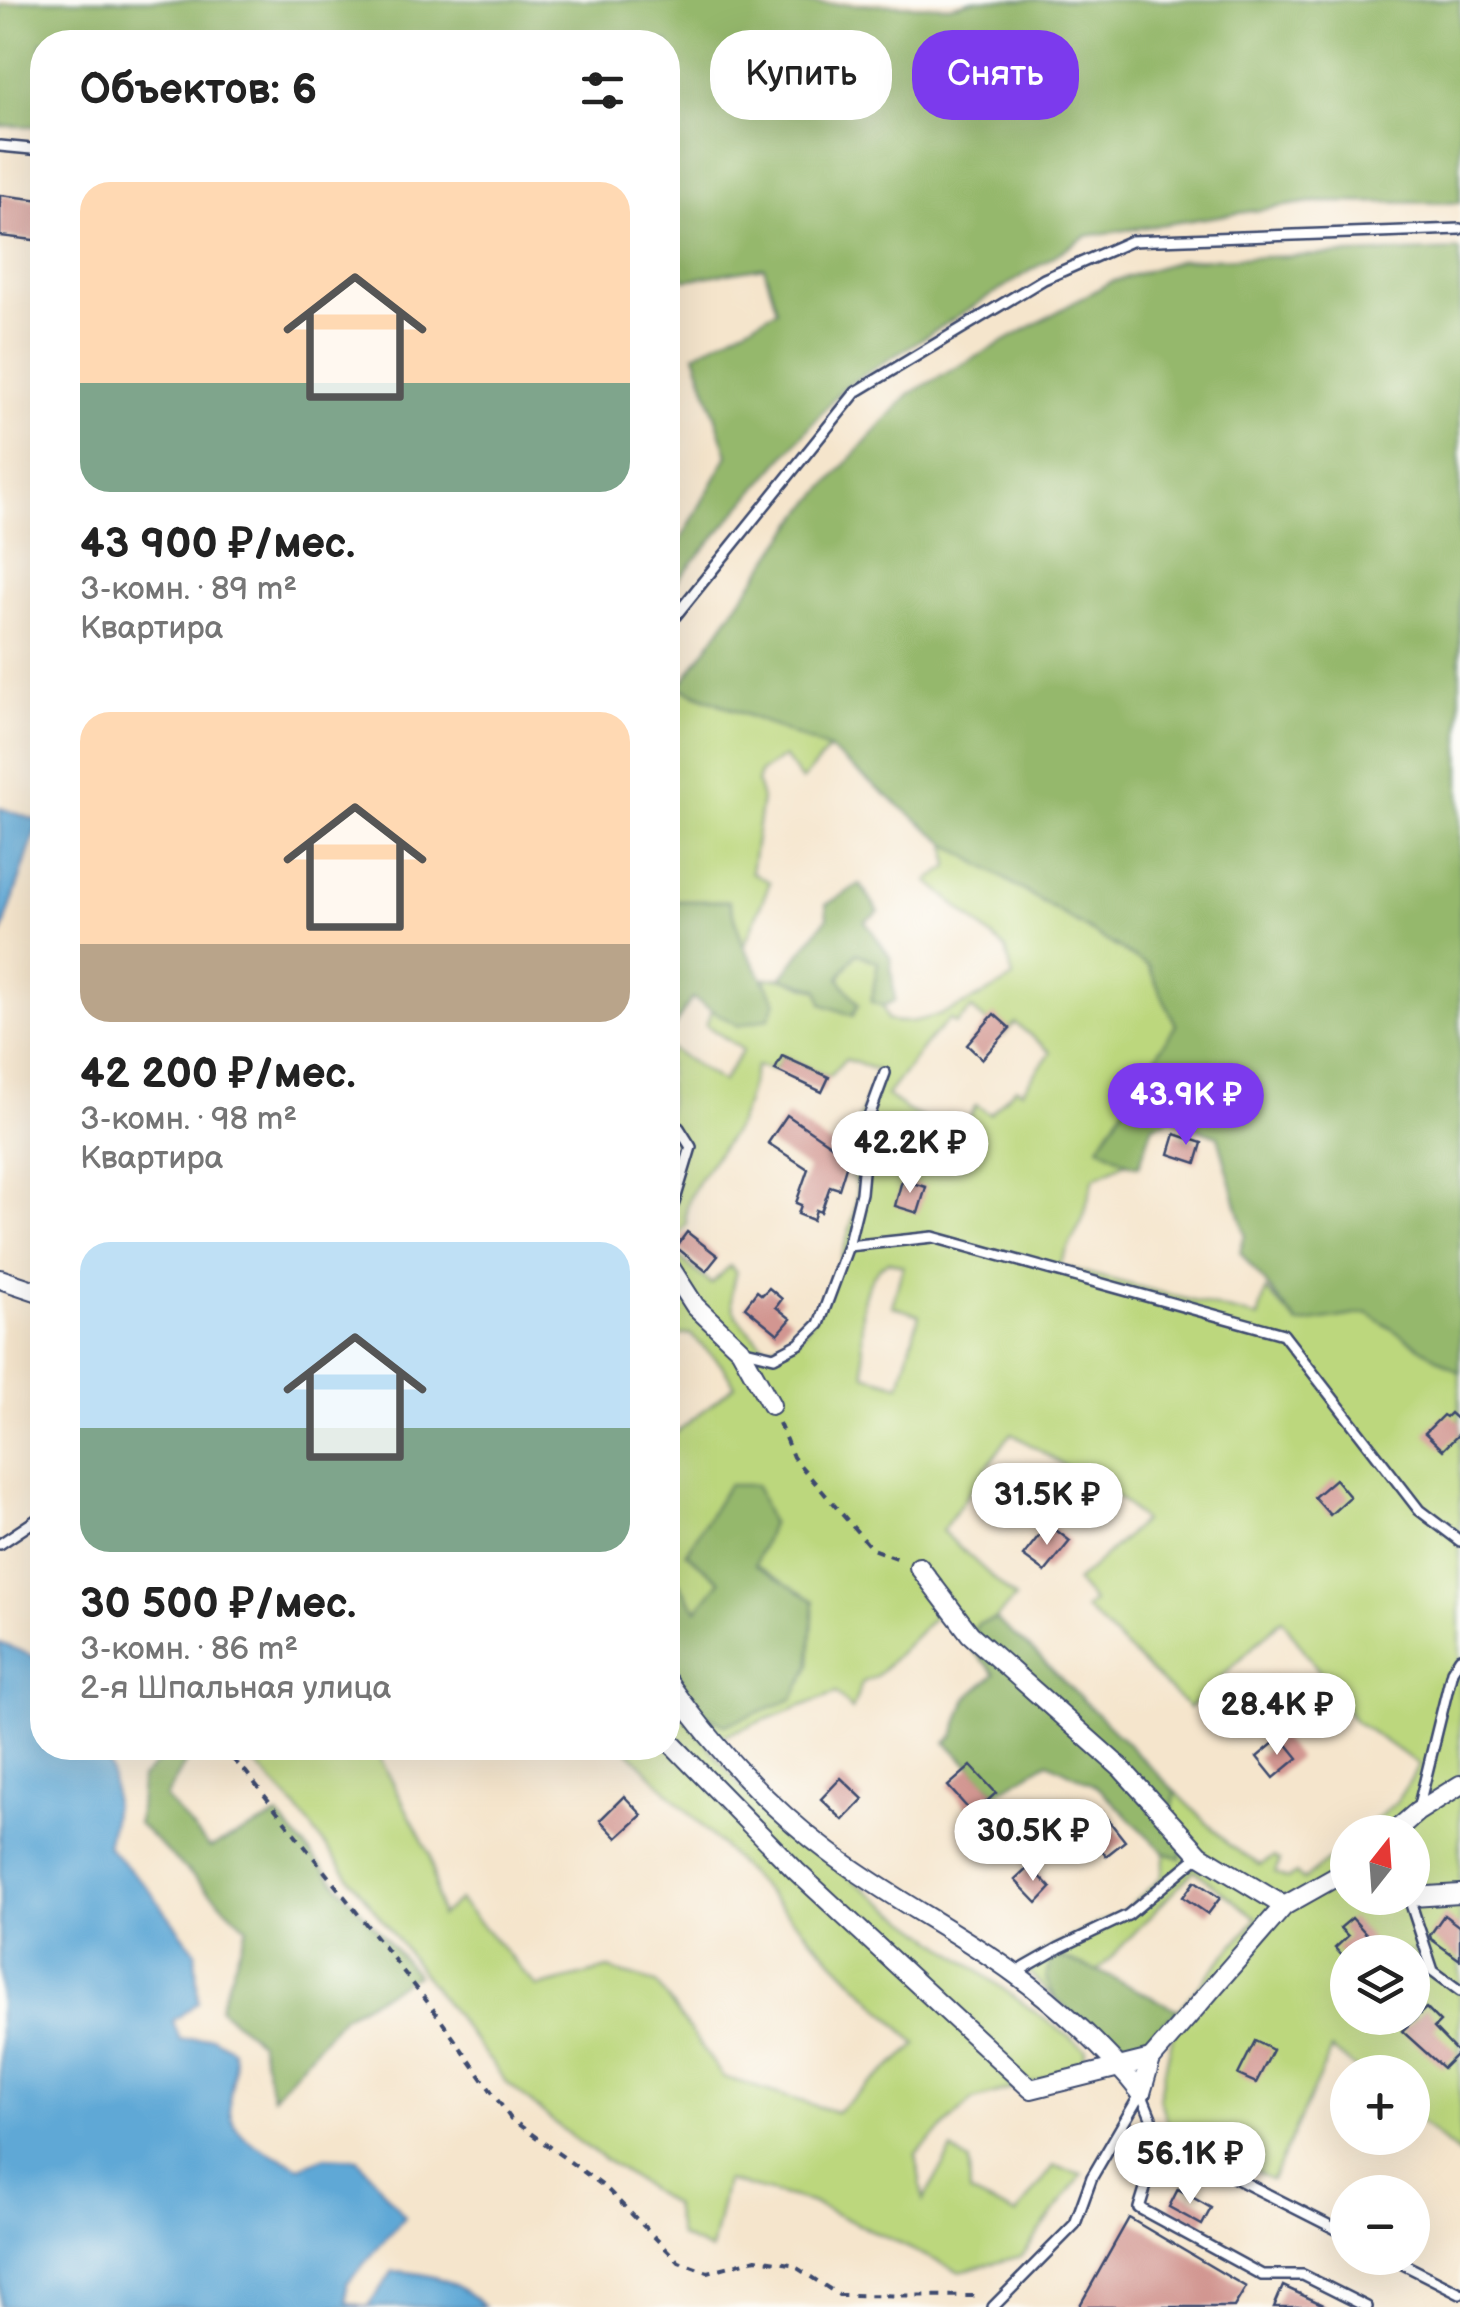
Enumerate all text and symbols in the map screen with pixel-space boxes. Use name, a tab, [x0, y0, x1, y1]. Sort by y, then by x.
chip: Купить	[710, 30, 892, 120]
chip: Снять	[912, 30, 1079, 120]
icon: filters	[575, 63, 630, 118]
text: Объектов: 6	[80, 65, 317, 116]
icon: home	[265, 247, 445, 427]
text: 43 900 ₽/мес.	[80, 519, 355, 570]
text: 3-комн. · 89 m²	[80, 570, 297, 609]
text: Квартира	[80, 609, 223, 648]
icon: home	[265, 777, 445, 957]
text: 42 200 ₽/мес.	[80, 1049, 356, 1100]
pin: 43.9K ₽	[1094, 1063, 1278, 1148]
text: 43.9K ₽	[1130, 1076, 1242, 1115]
text: 3-комн. · 98 m²	[80, 1100, 297, 1139]
pin: 42.2K ₽	[818, 1111, 1002, 1196]
text: 42.2K ₽	[853, 1124, 967, 1163]
text: Квартира	[80, 1139, 223, 1178]
icon: home	[265, 1307, 445, 1487]
pin: 31.5K ₽	[955, 1463, 1139, 1548]
text: 31.5K ₽	[994, 1476, 1100, 1515]
text: 30 500 ₽/мес.	[80, 1579, 356, 1630]
text: 3-комн. · 86 m²	[80, 1630, 298, 1669]
text: 2-я Шпальная улица	[80, 1669, 391, 1708]
pin: 28.4K ₽	[1185, 1673, 1369, 1758]
text: 28.4K ₽	[1220, 1686, 1334, 1725]
pin: 30.5K ₽	[941, 1799, 1125, 1884]
text: 30.5K ₽	[976, 1812, 1090, 1851]
north arrow	[1330, 1815, 1430, 1915]
map controls	[1330, 1815, 1430, 2275]
button: layers	[1330, 1935, 1430, 2035]
button: +	[1330, 2055, 1430, 2155]
pin: 56.1K ₽	[1098, 2122, 1282, 2207]
text: 56.1K ₽	[1136, 2135, 1244, 2174]
button: −	[1330, 2175, 1430, 2275]

